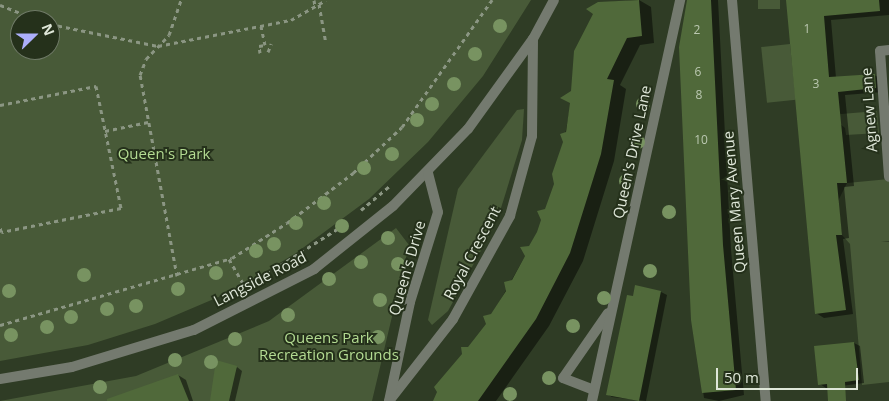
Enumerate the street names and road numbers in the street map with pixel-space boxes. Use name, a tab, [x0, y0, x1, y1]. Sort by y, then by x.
street label: Agnew Lane	[857, 67, 881, 153]
street label: Queen's Drive Lane	[609, 84, 655, 220]
street label: Queen Mary Avenue	[719, 130, 749, 274]
street label: Royal Crescent	[440, 203, 504, 303]
street label: Queen's Drive	[385, 218, 429, 318]
street label: Langside Road	[211, 248, 309, 310]

